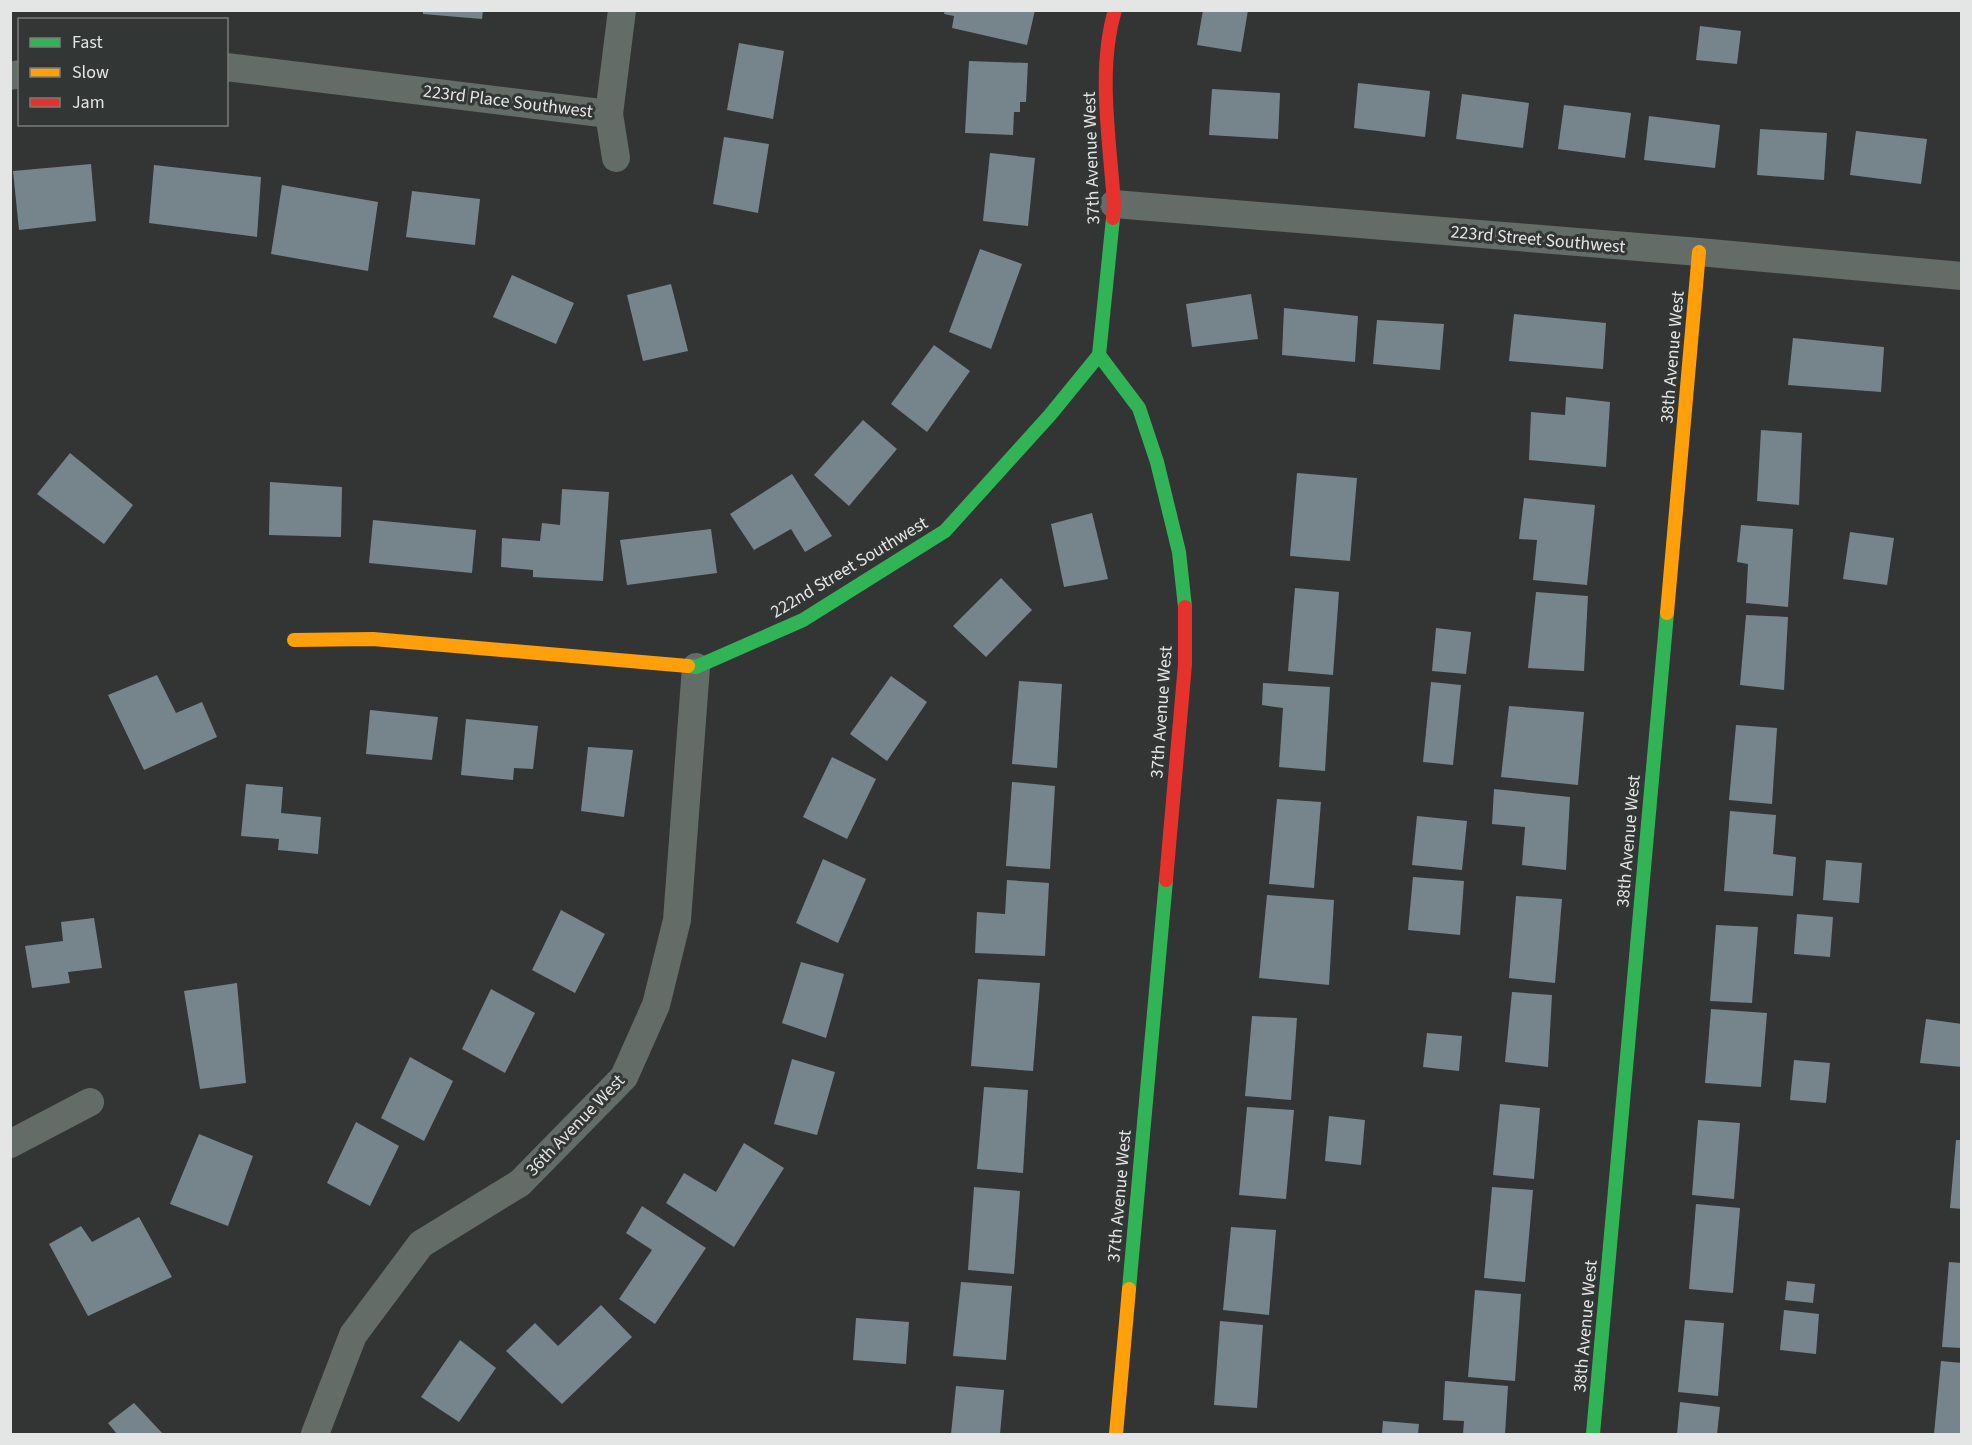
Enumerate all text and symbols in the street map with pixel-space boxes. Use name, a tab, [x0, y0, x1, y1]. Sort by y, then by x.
legend	[18, 18, 228, 126]
text: Fast	[72, 30, 103, 55]
text: Slow	[72, 60, 109, 85]
street label: 223rd Place Southwest	[422, 79, 594, 124]
text: Jam	[72, 90, 105, 115]
street label: 37th Avenue West	[1077, 91, 1106, 225]
street label: 223rd Street Southwest	[1450, 219, 1626, 260]
street label: 38th Avenue West	[1654, 290, 1691, 424]
street label: 222nd Street Southwest	[766, 511, 932, 624]
street label: 37th Avenue West	[1144, 645, 1179, 779]
street label: 38th Avenue West	[1610, 774, 1647, 908]
street label: 36th Avenue West	[520, 1069, 630, 1182]
street label: 37th Avenue West	[1101, 1129, 1138, 1263]
street label: 38th Avenue West	[1567, 1259, 1604, 1393]

